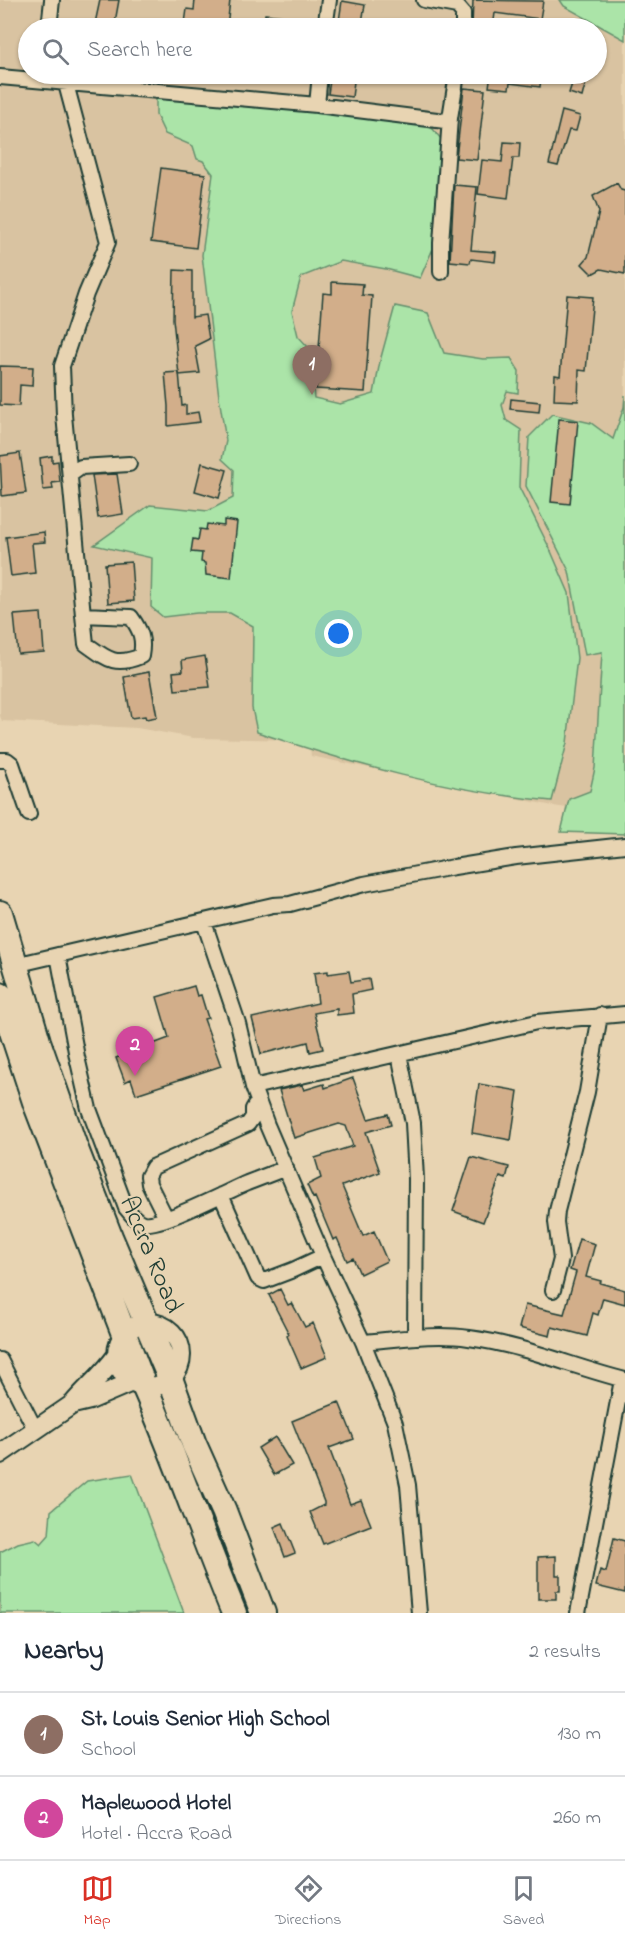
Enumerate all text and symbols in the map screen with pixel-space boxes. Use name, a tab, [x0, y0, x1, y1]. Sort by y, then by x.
search box	[18, 18, 607, 84]
icon: search	[39, 35, 72, 68]
text: Search here	[87, 35, 192, 67]
pin: 1	[292, 346, 332, 395]
your location	[324, 619, 353, 648]
pin: 2	[116, 1026, 154, 1076]
street label: Accra Road	[108, 1190, 192, 1320]
text: Nearby	[24, 1633, 103, 1671]
text: 2 results	[529, 1638, 601, 1667]
text: St. Louis Senior High School	[81, 1704, 330, 1736]
text: 1	[40, 1720, 47, 1749]
text: 130 m	[557, 1720, 601, 1749]
text: School	[81, 1736, 136, 1765]
text: Maplewood Hotel	[81, 1788, 231, 1820]
text: 2	[39, 1804, 48, 1833]
text: 260 m	[553, 1804, 601, 1833]
text: Hotel · Accra Road	[81, 1820, 232, 1849]
tab: Map	[81, 1872, 114, 1932]
tab: Directions	[275, 1872, 341, 1932]
tab: Saved	[503, 1872, 544, 1932]

